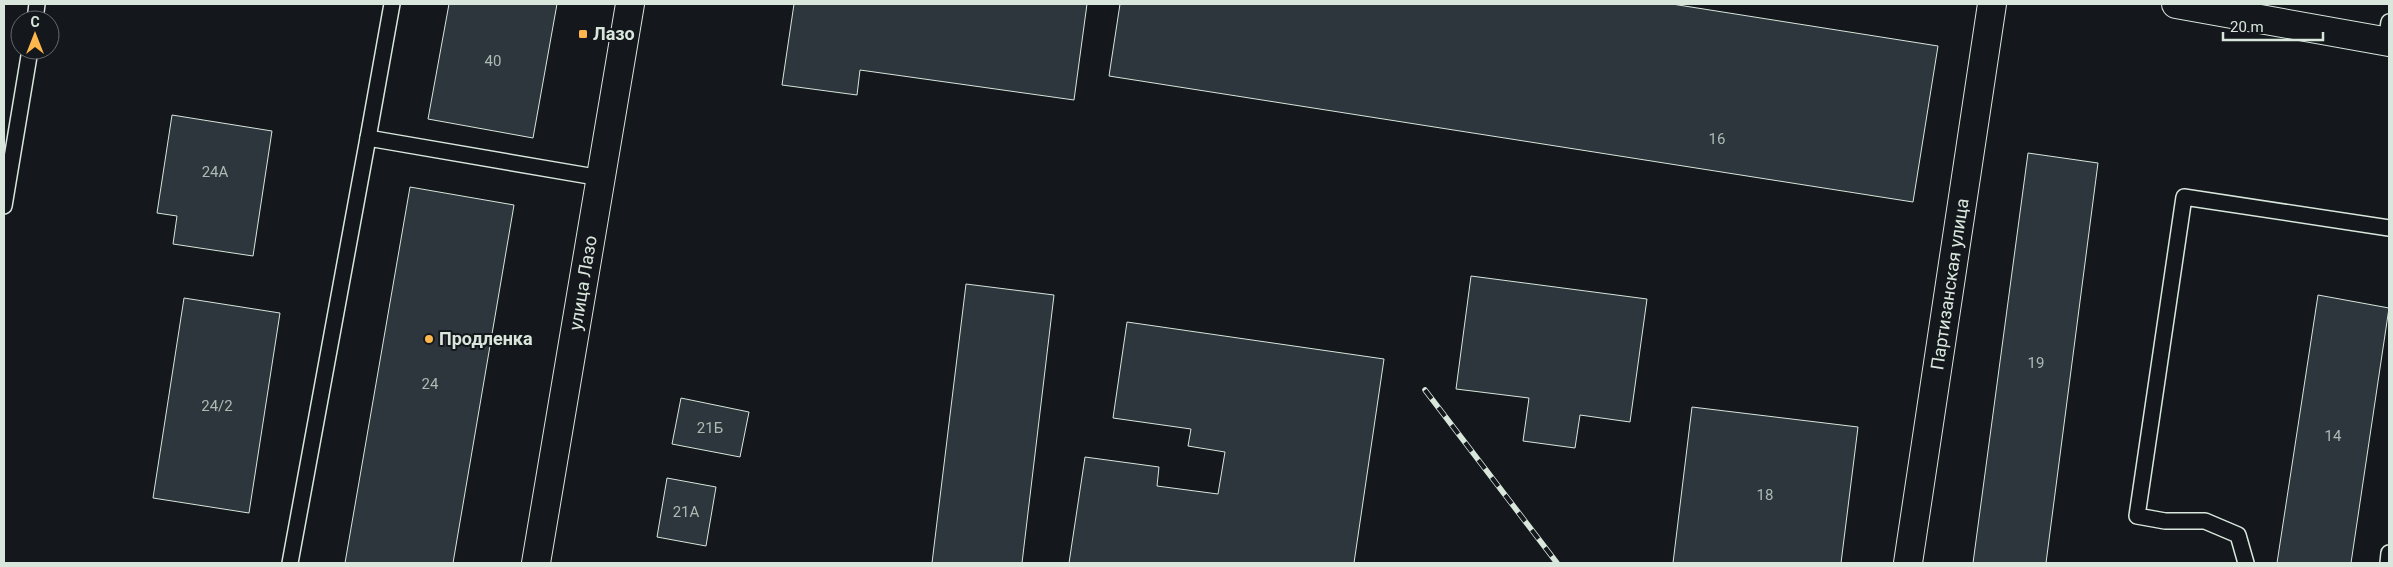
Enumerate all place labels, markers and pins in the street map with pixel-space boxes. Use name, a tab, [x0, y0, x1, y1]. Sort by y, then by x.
place label: Лазо	[593, 23, 635, 44]
marker: Лазо	[577, 28, 589, 40]
place label: Продленка	[439, 328, 533, 349]
marker: Продленка	[423, 333, 435, 345]

